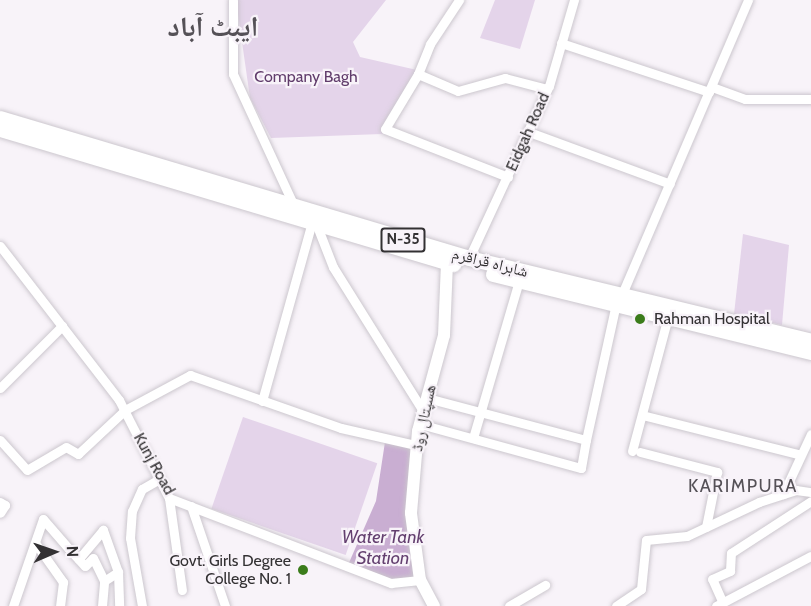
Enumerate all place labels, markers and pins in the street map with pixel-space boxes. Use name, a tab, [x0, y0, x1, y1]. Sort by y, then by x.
place label: Rahman Hospital	[654, 309, 770, 329]
marker: Rahman Hospital	[631, 310, 649, 328]
place label: Govt. Girls Degree College No. 1	[169, 551, 291, 589]
marker: Govt. Girls Degree College No. 1	[296, 563, 310, 577]

